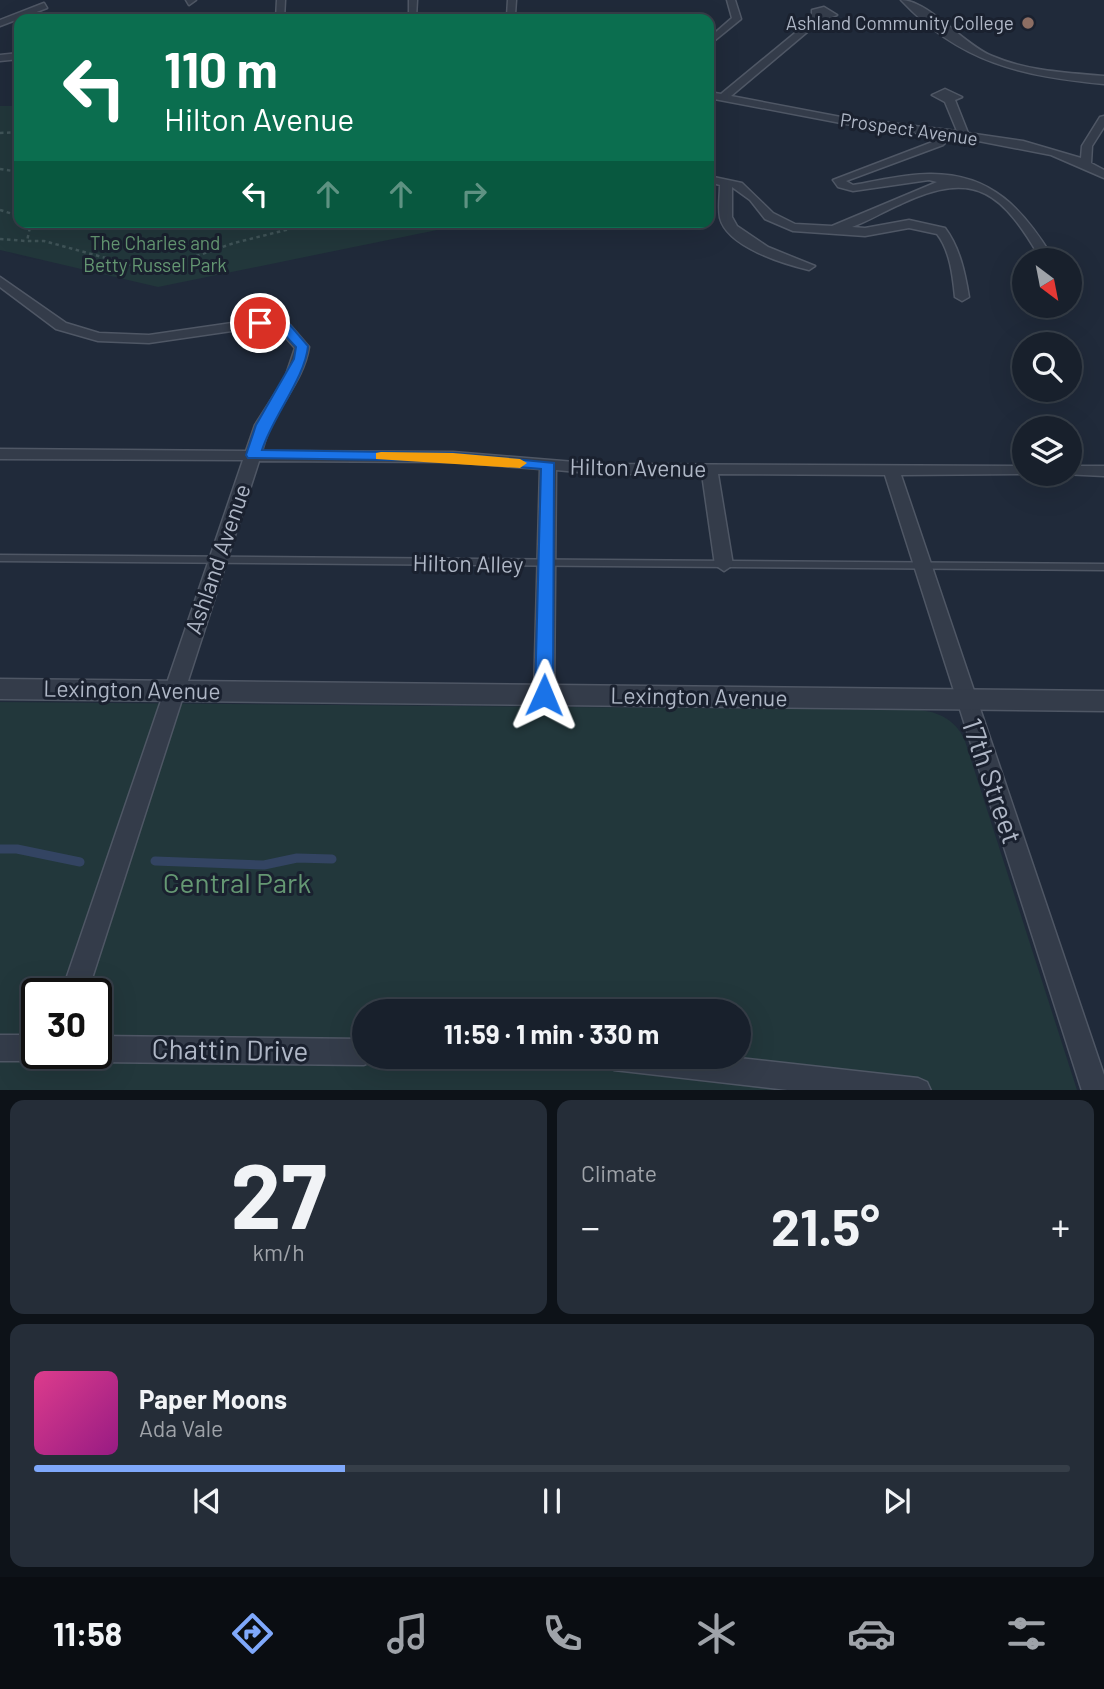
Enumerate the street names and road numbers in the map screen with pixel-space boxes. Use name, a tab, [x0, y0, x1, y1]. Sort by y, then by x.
street label: Prospect Avenue	[839, 107, 980, 150]
street label: Hilton Avenue	[569, 452, 707, 482]
street label: Ashland Avenue	[178, 480, 256, 637]
street label: Hilton Alley	[412, 548, 524, 578]
street label: Lexington Avenue	[43, 673, 221, 705]
street label: Lexington Avenue	[610, 680, 788, 712]
street label: 17th Street	[956, 714, 1030, 848]
street label: Chattin Drive	[151, 1031, 309, 1067]

